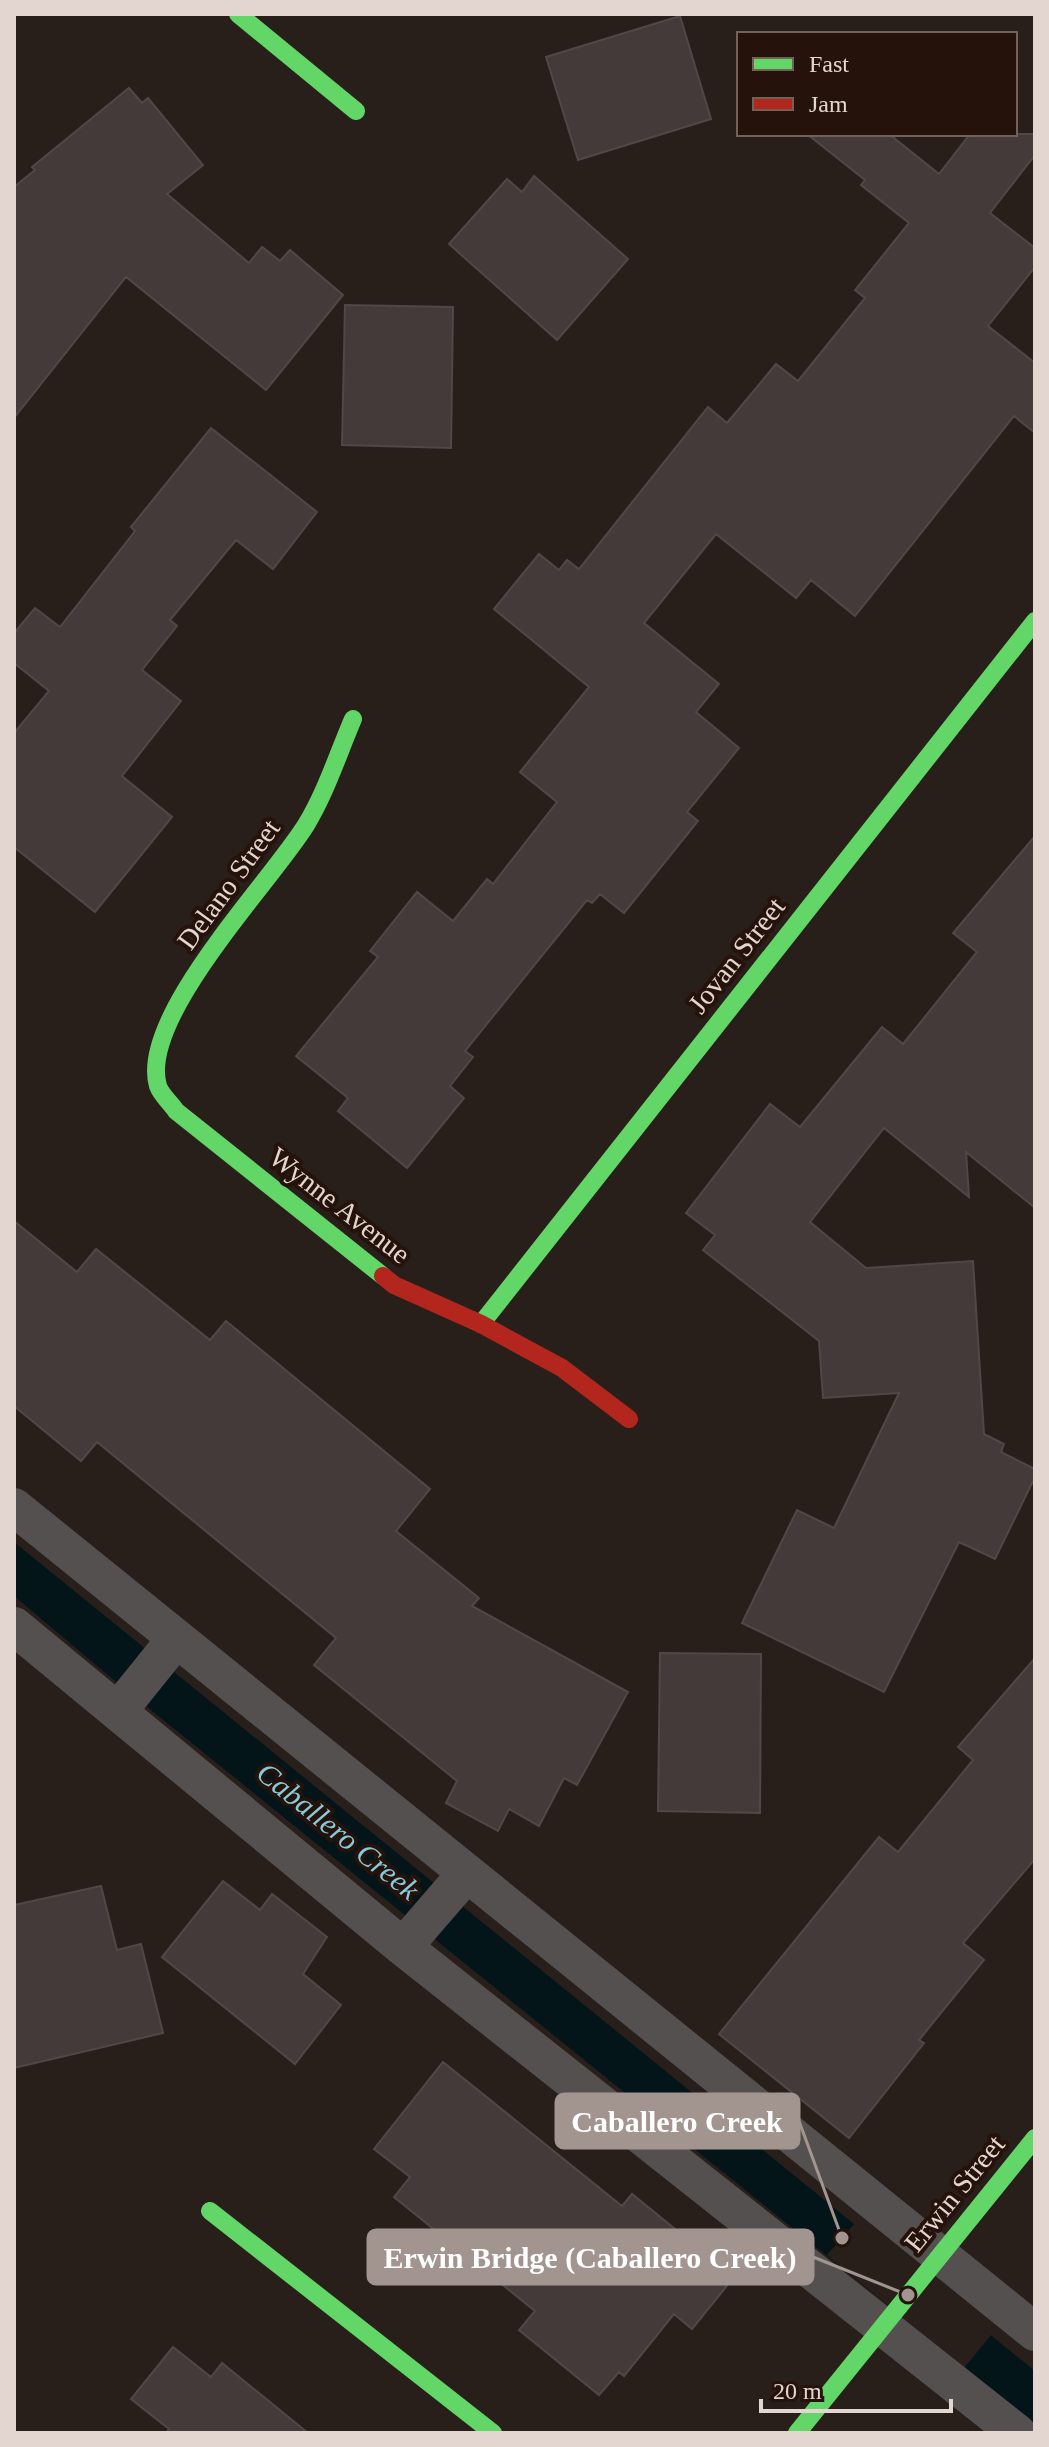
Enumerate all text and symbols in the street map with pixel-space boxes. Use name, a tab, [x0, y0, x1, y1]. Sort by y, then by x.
legend	[737, 32, 1017, 136]
text: Fast	[809, 51, 849, 77]
text: Jam	[809, 91, 848, 117]
street label: Delano Street	[171, 813, 286, 955]
street label: Jovan Street	[682, 891, 791, 1019]
street label: Wynne Avenue	[263, 1141, 416, 1270]
water label: Caballero Creek	[251, 1755, 426, 1906]
callout: Caballero Creek	[556, 2094, 799, 2148]
text: Caballero Creek	[571, 2105, 783, 2138]
street label: Erwin Street	[898, 2129, 1011, 2258]
callout: Erwin Bridge (Caballero Creek)	[368, 2230, 813, 2284]
text: Erwin Bridge (Caballero Creek)	[383, 2241, 797, 2275]
scale bar	[761, 2363, 951, 2413]
text: 20 m	[773, 2378, 822, 2404]

